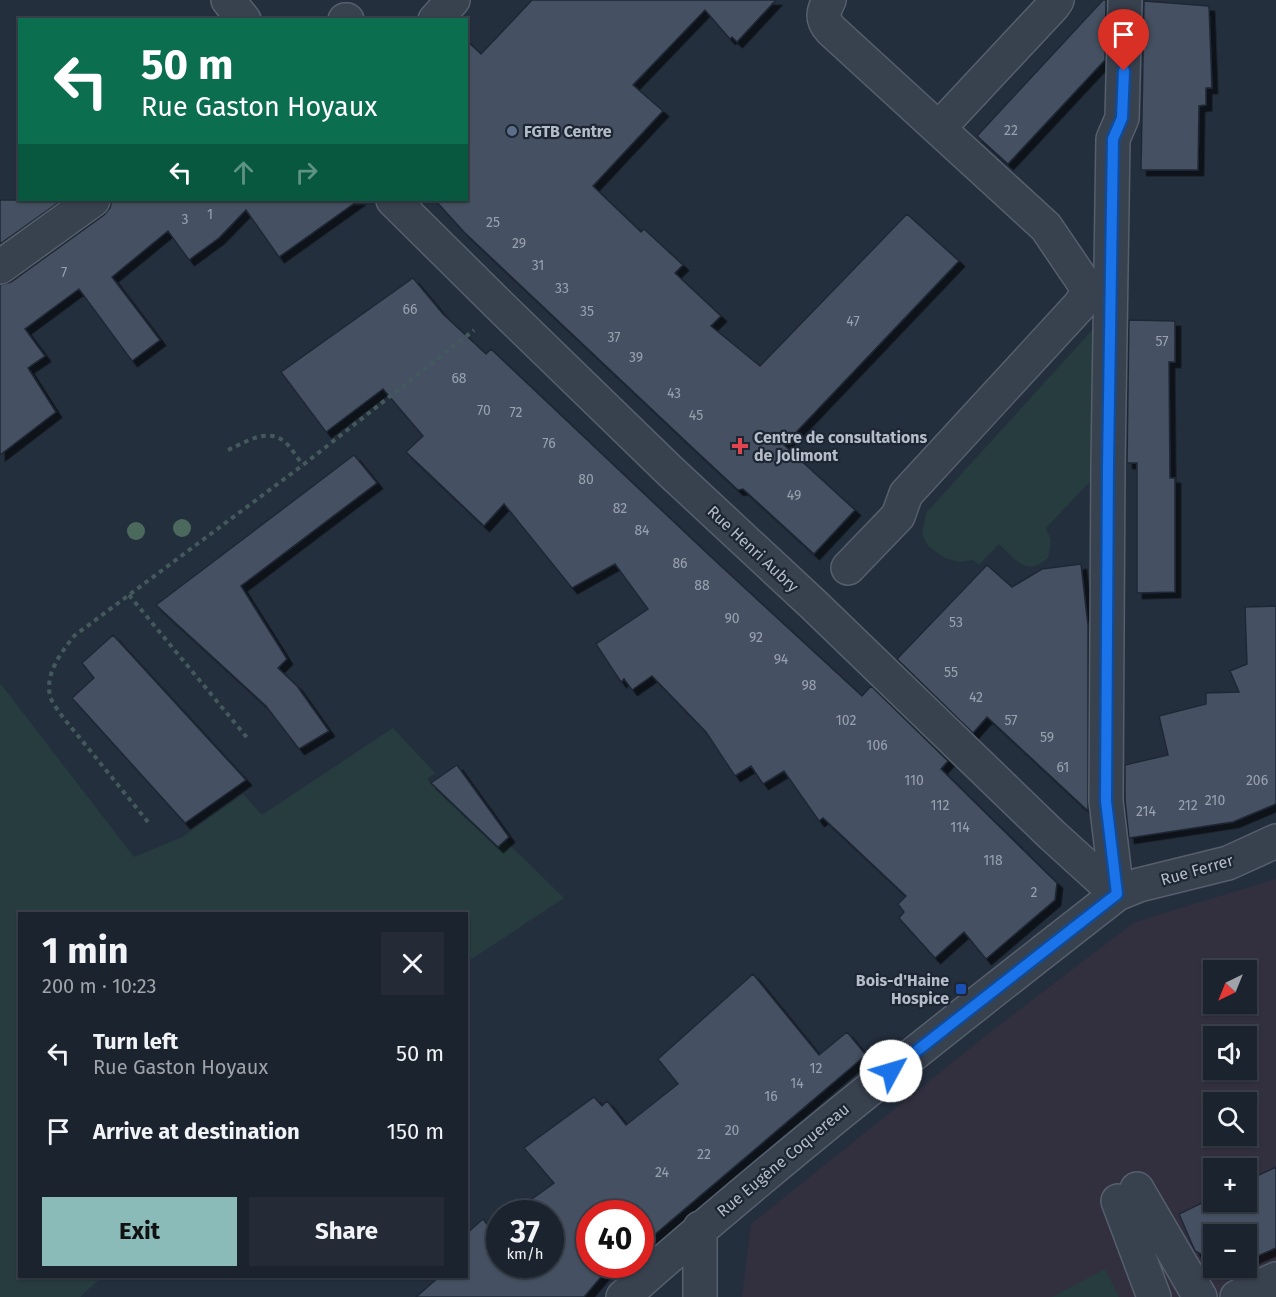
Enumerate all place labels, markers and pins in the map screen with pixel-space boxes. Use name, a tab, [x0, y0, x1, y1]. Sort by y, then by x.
pin	[1098, 9, 1149, 71]
place label: FGTB Centre	[524, 122, 612, 141]
marker: FGTB Centre	[505, 124, 519, 138]
place label: Centre de consultations de Jolimont	[754, 428, 927, 465]
marker: Centre de consultations de Jolimont	[731, 437, 749, 455]
place label: Bois-d'Haine Hospice	[856, 971, 949, 1008]
marker: Bois-d'Haine Hospice	[954, 982, 968, 996]

